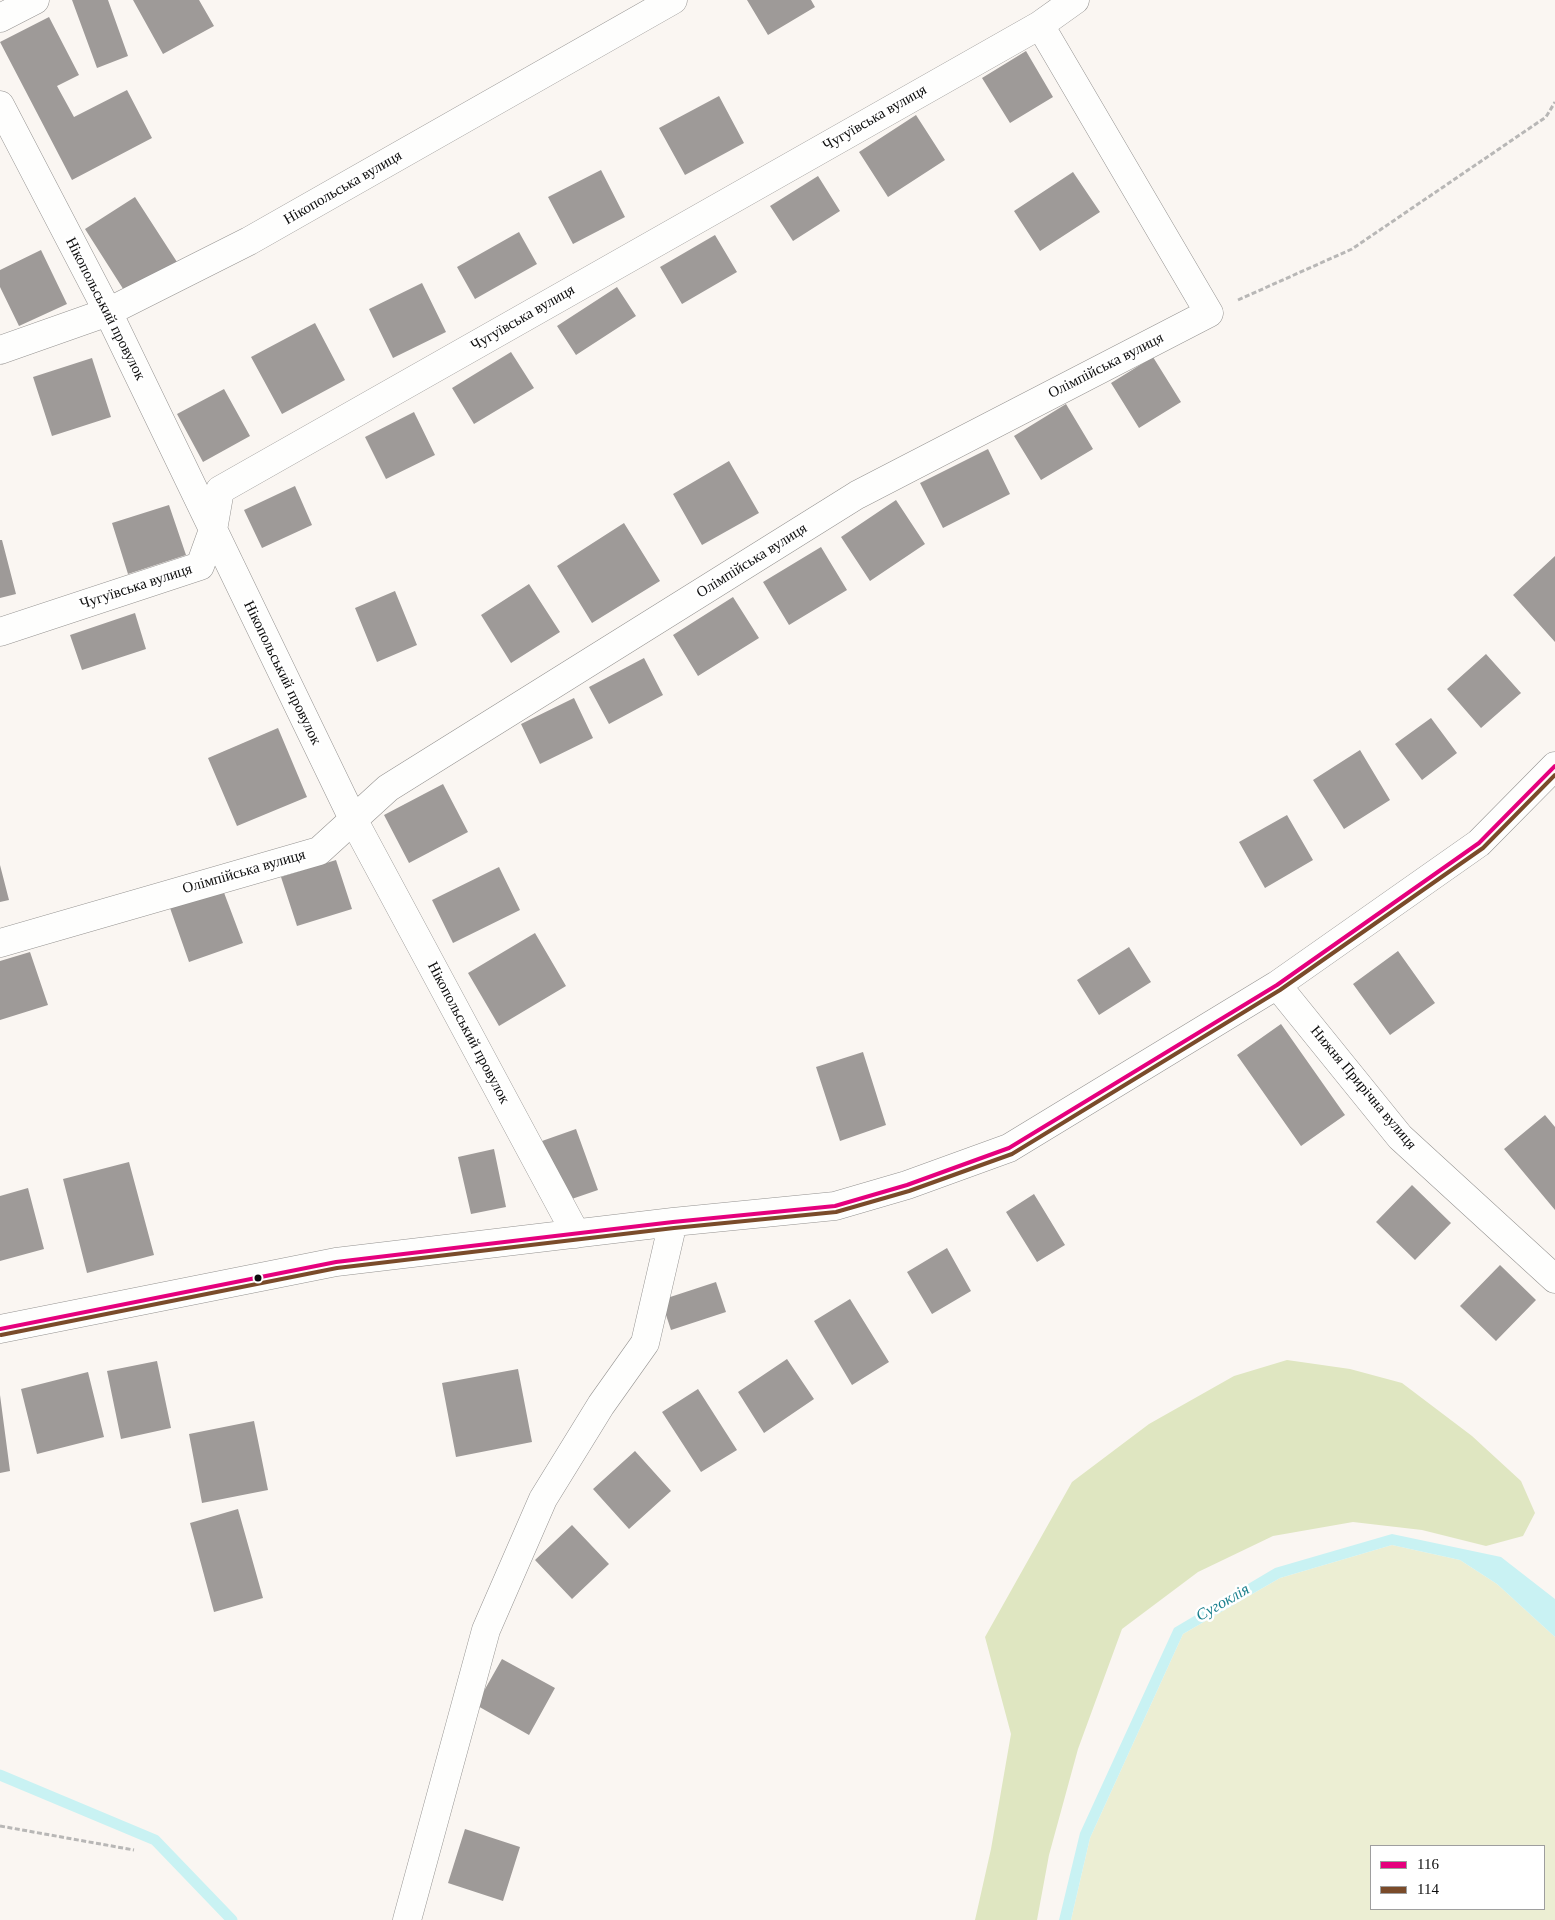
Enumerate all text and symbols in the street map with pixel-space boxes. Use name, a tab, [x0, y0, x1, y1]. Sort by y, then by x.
street label: Чугуївська вулиця	[820, 81, 930, 155]
street label: Нікопольська вулиця	[281, 147, 405, 229]
street label: Нікопольський провулок	[61, 235, 149, 383]
street label: Чугуївська вулиця	[468, 281, 578, 355]
street label: Олімпійська вулиця	[1045, 329, 1167, 403]
street label: Олімпійська вулиця	[693, 520, 811, 602]
street label: Чугуївська вулиця	[78, 560, 194, 614]
street label: Нікопольський провулок	[239, 598, 325, 748]
street label: Олімпійська вулиця	[180, 846, 308, 898]
street label: Нікопольський провулок	[423, 959, 513, 1107]
street label: Нижня Прирічна вулиця	[1306, 1023, 1420, 1153]
unlabelled marker	[253, 1273, 263, 1283]
water label: Сугоклія	[1193, 1580, 1253, 1626]
legend	[1370, 1845, 1545, 1910]
text: 116	[1417, 1856, 1439, 1872]
text: 114	[1417, 1881, 1439, 1897]

